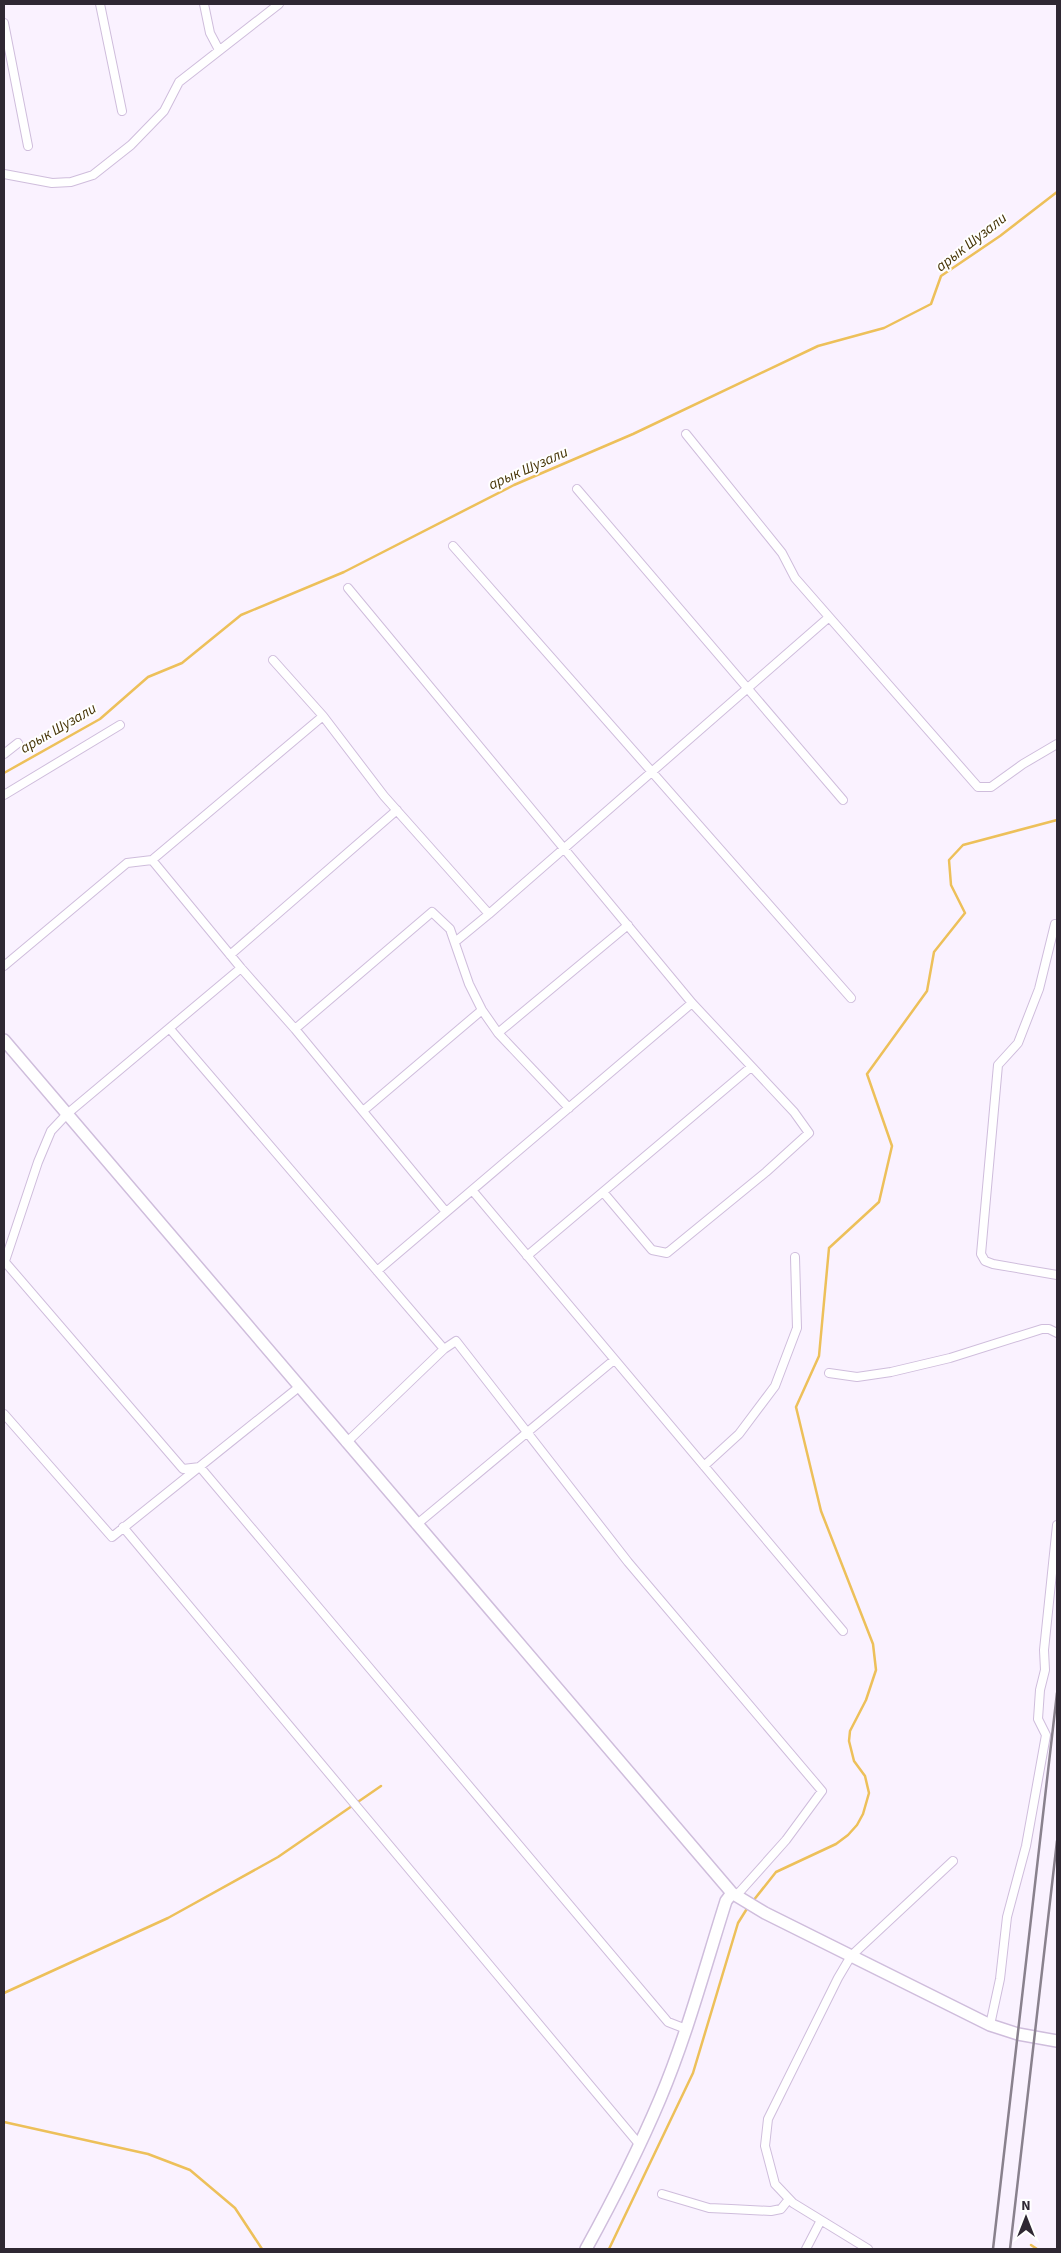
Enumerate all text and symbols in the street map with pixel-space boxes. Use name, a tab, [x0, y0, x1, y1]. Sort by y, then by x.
water label: арык Шузали	[931, 208, 1011, 277]
water label: арык Шузали	[485, 442, 571, 495]
water label: арык Шузали	[16, 698, 100, 759]
north arrow	[1001, 2193, 1051, 2243]
text: N	[1021, 2196, 1031, 2216]

